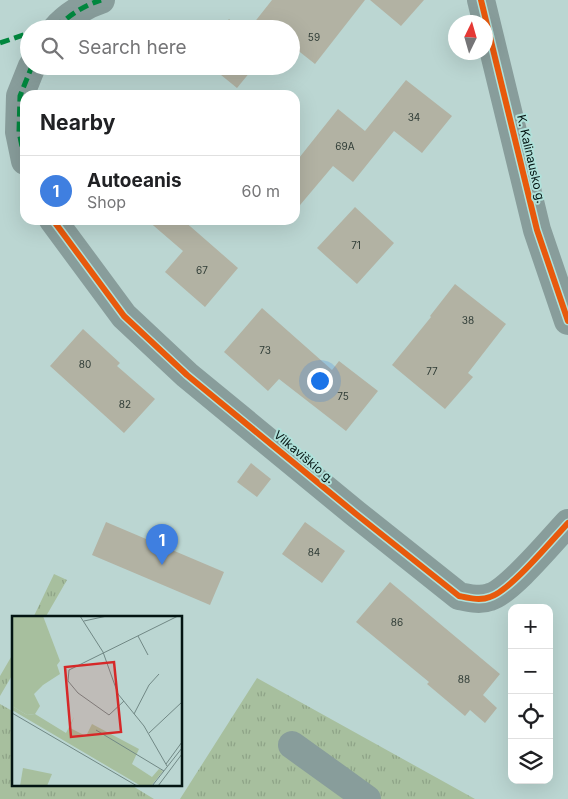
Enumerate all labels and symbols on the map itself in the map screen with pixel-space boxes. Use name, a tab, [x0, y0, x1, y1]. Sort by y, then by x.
north arrow	[448, 15, 493, 60]
house number: 59	[308, 31, 320, 43]
house number: 34	[408, 111, 420, 123]
street label: K. Kalinausko g.	[514, 113, 549, 205]
house number: 69A	[335, 140, 355, 152]
house number: 71	[351, 239, 361, 251]
house number: 67	[196, 264, 208, 276]
house number: 38	[462, 314, 474, 326]
house number: 73	[259, 344, 271, 356]
house number: 80	[79, 358, 91, 370]
house number: 77	[426, 365, 438, 377]
your location	[307, 368, 333, 394]
house number: 75	[337, 390, 349, 402]
house number: 82	[119, 398, 131, 410]
street label: Vilkaviškio g.	[271, 427, 338, 486]
pin: 1	[146, 524, 178, 565]
house number: 84	[308, 546, 320, 558]
inset map	[12, 616, 182, 786]
house number: 86	[391, 616, 403, 628]
house number: 88	[458, 673, 470, 685]

